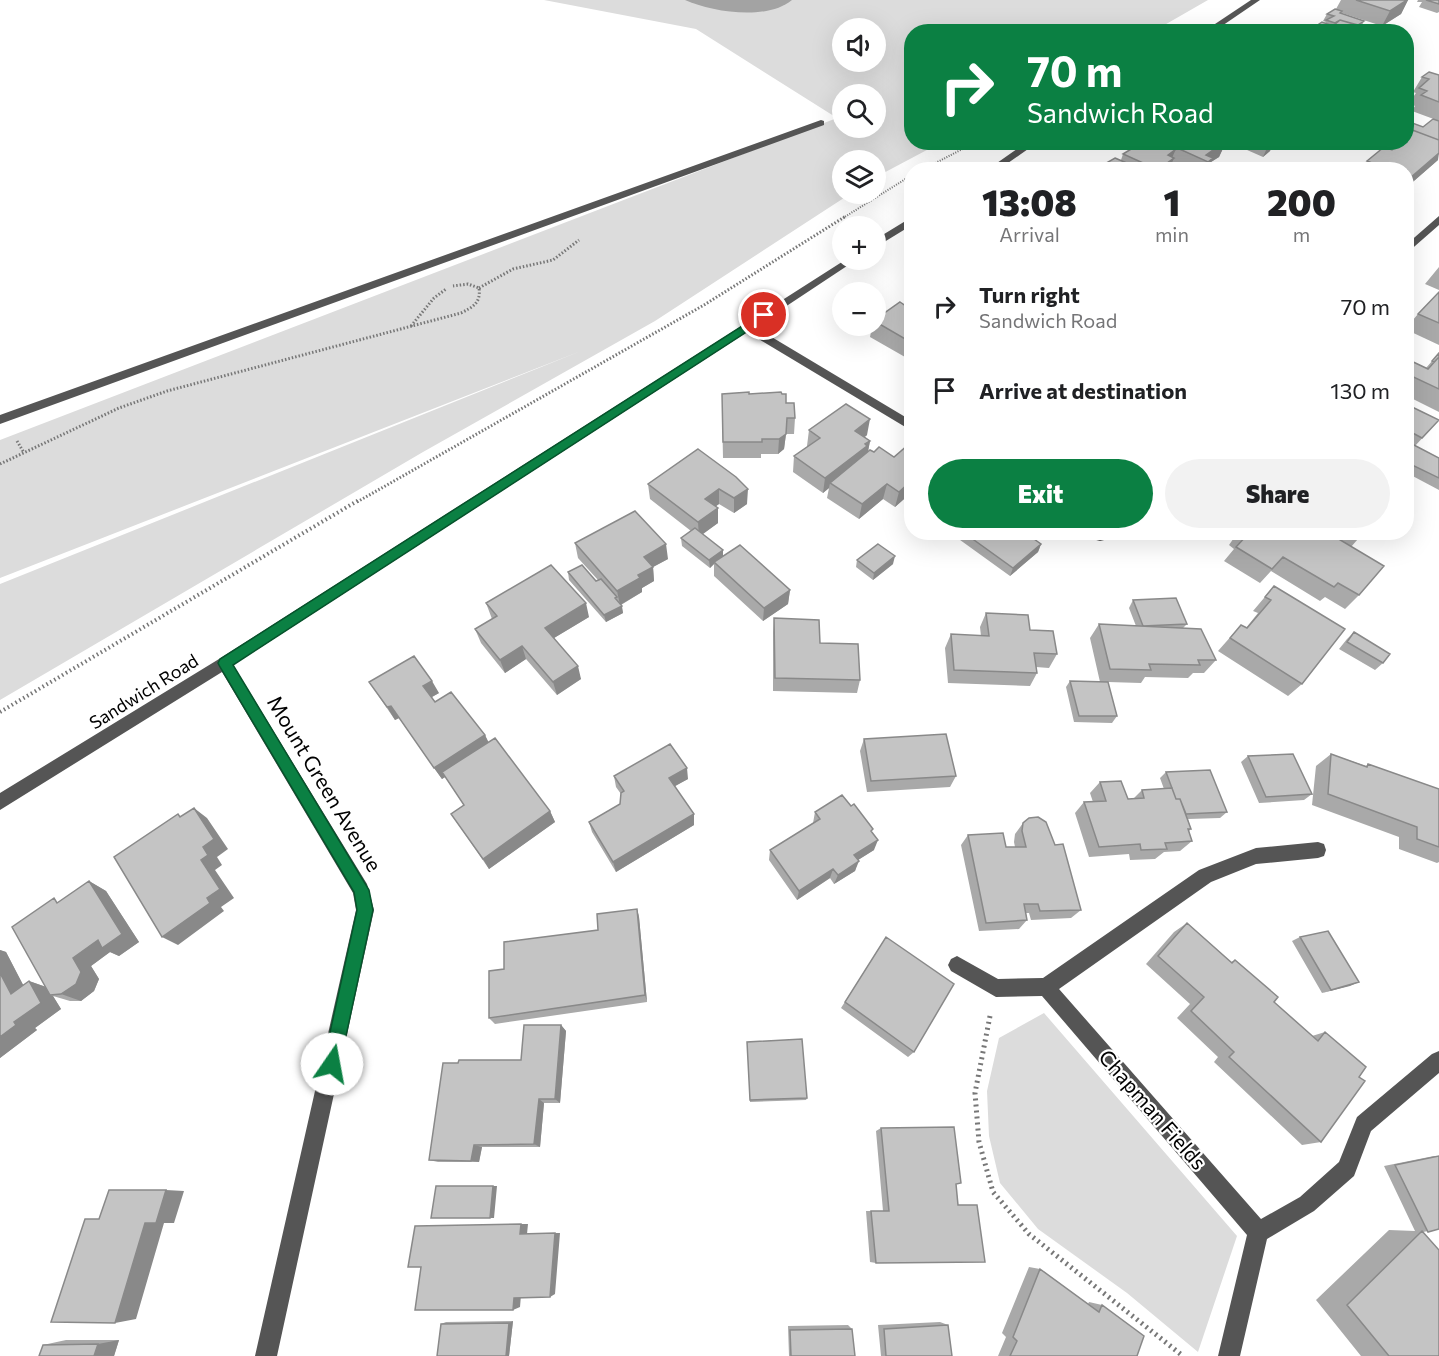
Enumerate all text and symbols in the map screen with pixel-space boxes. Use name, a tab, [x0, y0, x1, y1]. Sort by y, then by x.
map controls	[832, 18, 886, 336]
button: sound	[832, 18, 886, 72]
text: 70 m	[1027, 44, 1122, 96]
icon: right	[928, 48, 1006, 126]
button: search	[832, 84, 886, 138]
text: Sandwich Road	[1027, 96, 1214, 129]
button: layers	[832, 150, 886, 204]
text: 13:08	[982, 179, 1077, 223]
text: 1	[1164, 179, 1180, 223]
text: 200	[1267, 179, 1336, 223]
button: +	[832, 216, 886, 270]
text: Arrival	[999, 222, 1060, 246]
text: min	[1155, 222, 1189, 246]
text: m	[1293, 222, 1310, 246]
text: Turn right	[979, 281, 1080, 308]
button: −	[832, 282, 886, 336]
pin	[738, 289, 789, 340]
icon: right	[928, 290, 961, 323]
text: 70 m	[1341, 293, 1390, 320]
icon: arrive	[747, 298, 780, 331]
text: Sandwich Road	[979, 308, 1117, 332]
icon: arrive	[928, 374, 961, 407]
text: Arrive at destination	[979, 377, 1187, 404]
text: 130 m	[1330, 377, 1390, 404]
button: Exit	[928, 459, 1153, 528]
button: Share	[1165, 459, 1390, 528]
street label: Sandwich Road	[85, 649, 202, 733]
street label: Mount Green Avenue	[263, 691, 388, 876]
position arrow	[300, 1032, 364, 1096]
street label: Chapman Fields	[1094, 1044, 1212, 1174]

